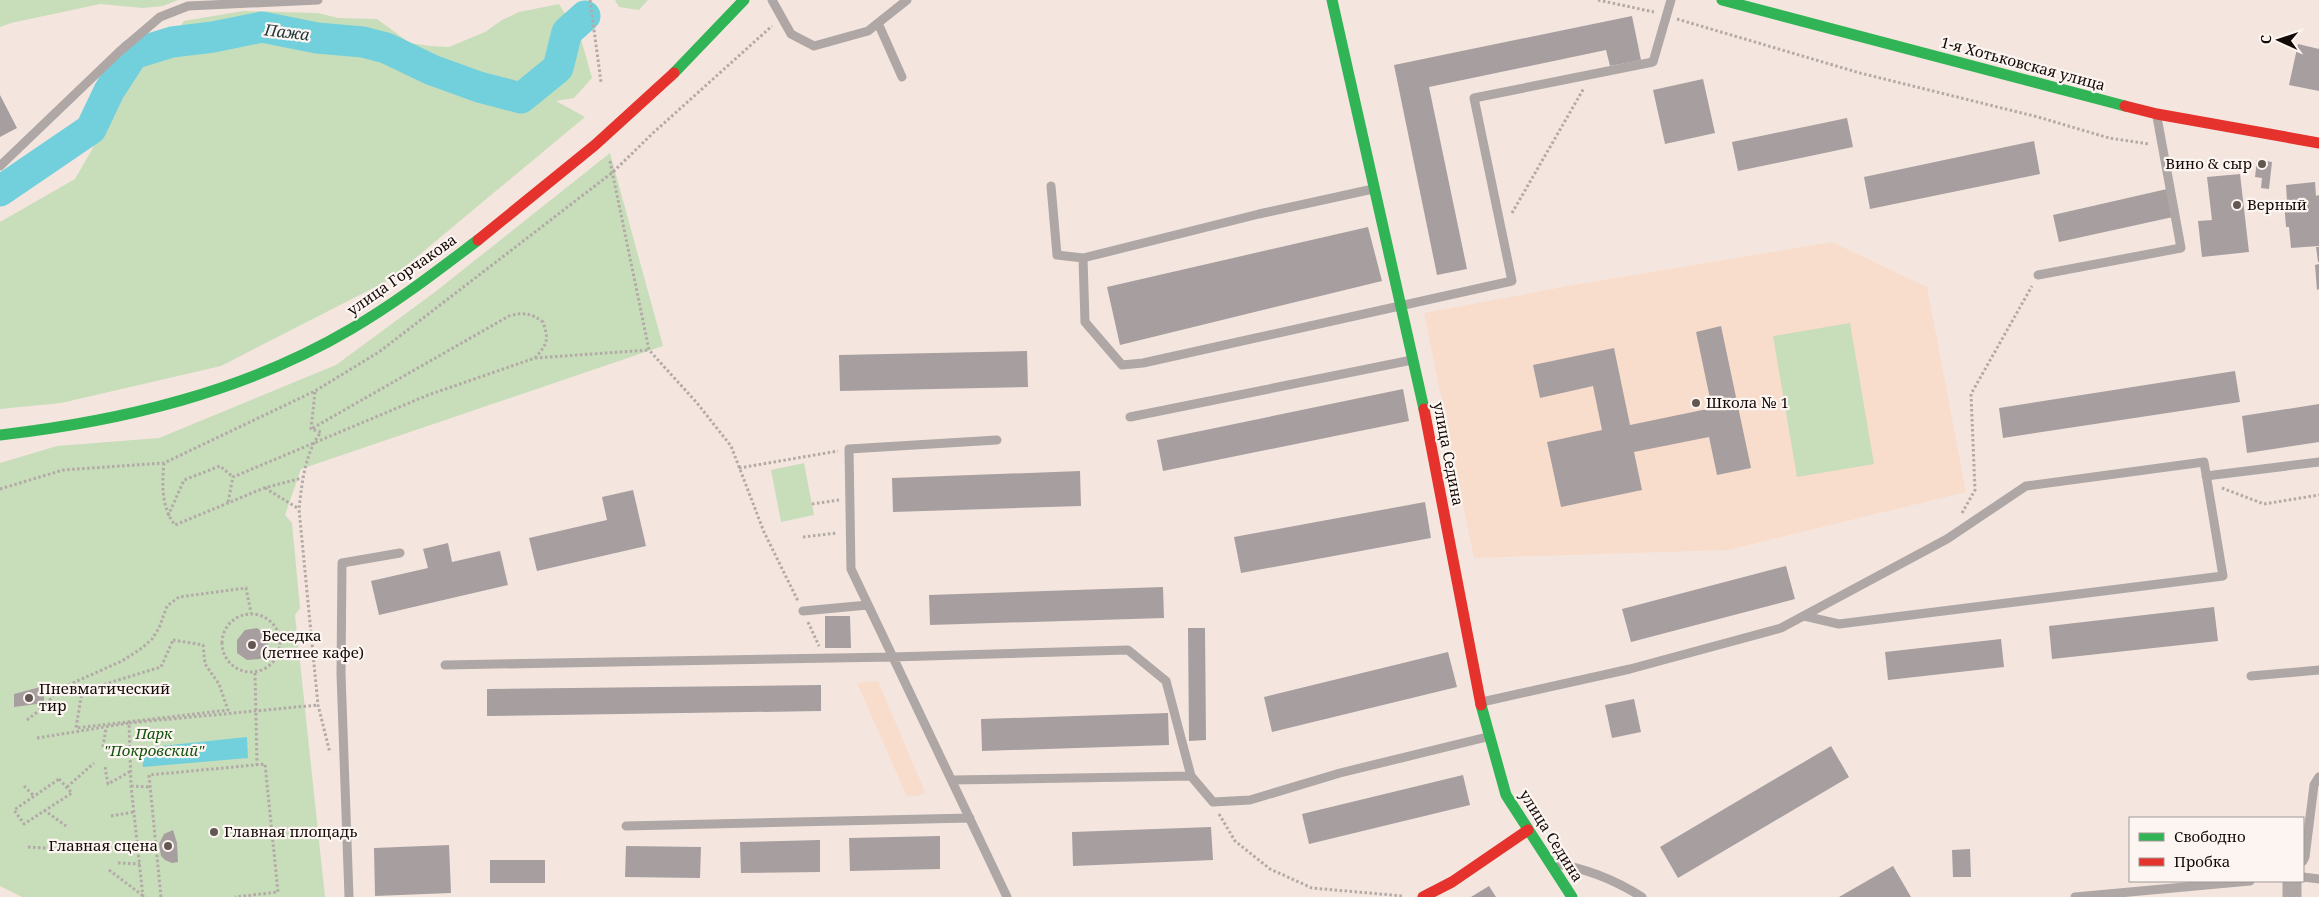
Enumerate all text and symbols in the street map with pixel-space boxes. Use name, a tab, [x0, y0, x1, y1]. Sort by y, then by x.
north arrow	[2254, 15, 2304, 65]
water label: Пажа	[262, 18, 311, 46]
street label: 1-я Хотьковская улица	[1939, 31, 2108, 95]
text: С	[2256, 34, 2275, 44]
place label: Вино & сыр	[2165, 153, 2252, 173]
marker: Вино & сыр	[2256, 158, 2268, 170]
place label: Верный	[2247, 194, 2307, 214]
marker: Верный	[2231, 199, 2243, 211]
street label: улица Горчакова	[343, 229, 460, 319]
place label: Школа № 1	[1706, 392, 1789, 412]
marker: Школа № 1	[1690, 397, 1702, 409]
street label: улица Седина	[1429, 400, 1469, 507]
place label: Беседка (летнее кафе)	[262, 625, 364, 662]
marker: Беседка (летнее кафе)	[246, 639, 258, 651]
place label: Пневматический тир	[39, 678, 170, 715]
marker: Пневматический тир	[23, 692, 35, 704]
park label: Парк "Покровский"	[104, 723, 205, 760]
street label: улица Седина	[1515, 785, 1588, 885]
legend	[2129, 817, 2304, 882]
place label: Главная площадь	[224, 821, 357, 841]
marker: Главная площадь	[208, 826, 220, 838]
text: Свободно	[2174, 826, 2246, 846]
place label: Главная сцена	[49, 835, 158, 855]
marker: Главная сцена	[162, 840, 174, 852]
text: Пробка	[2174, 851, 2230, 871]

